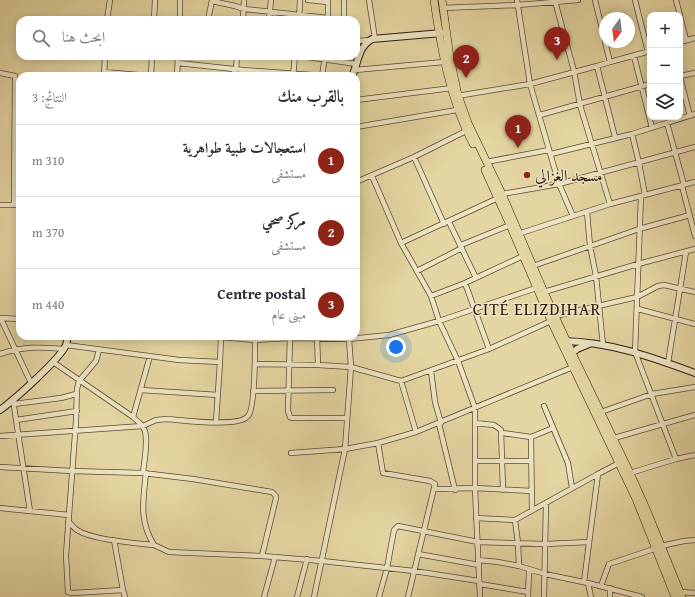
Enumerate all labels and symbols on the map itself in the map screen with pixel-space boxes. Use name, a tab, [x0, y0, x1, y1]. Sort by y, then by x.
north arrow	[599, 12, 635, 48]
pin: 3	[544, 27, 570, 60]
pin: 2	[453, 45, 479, 78]
pin: 1	[505, 115, 531, 148]
place label: مسجد الغزالي	[535, 163, 603, 188]
marker: مسجد الغزالي	[522, 170, 532, 180]
district label: CITÉ ELIZDIHAR	[473, 296, 601, 321]
your location	[386, 337, 406, 357]

